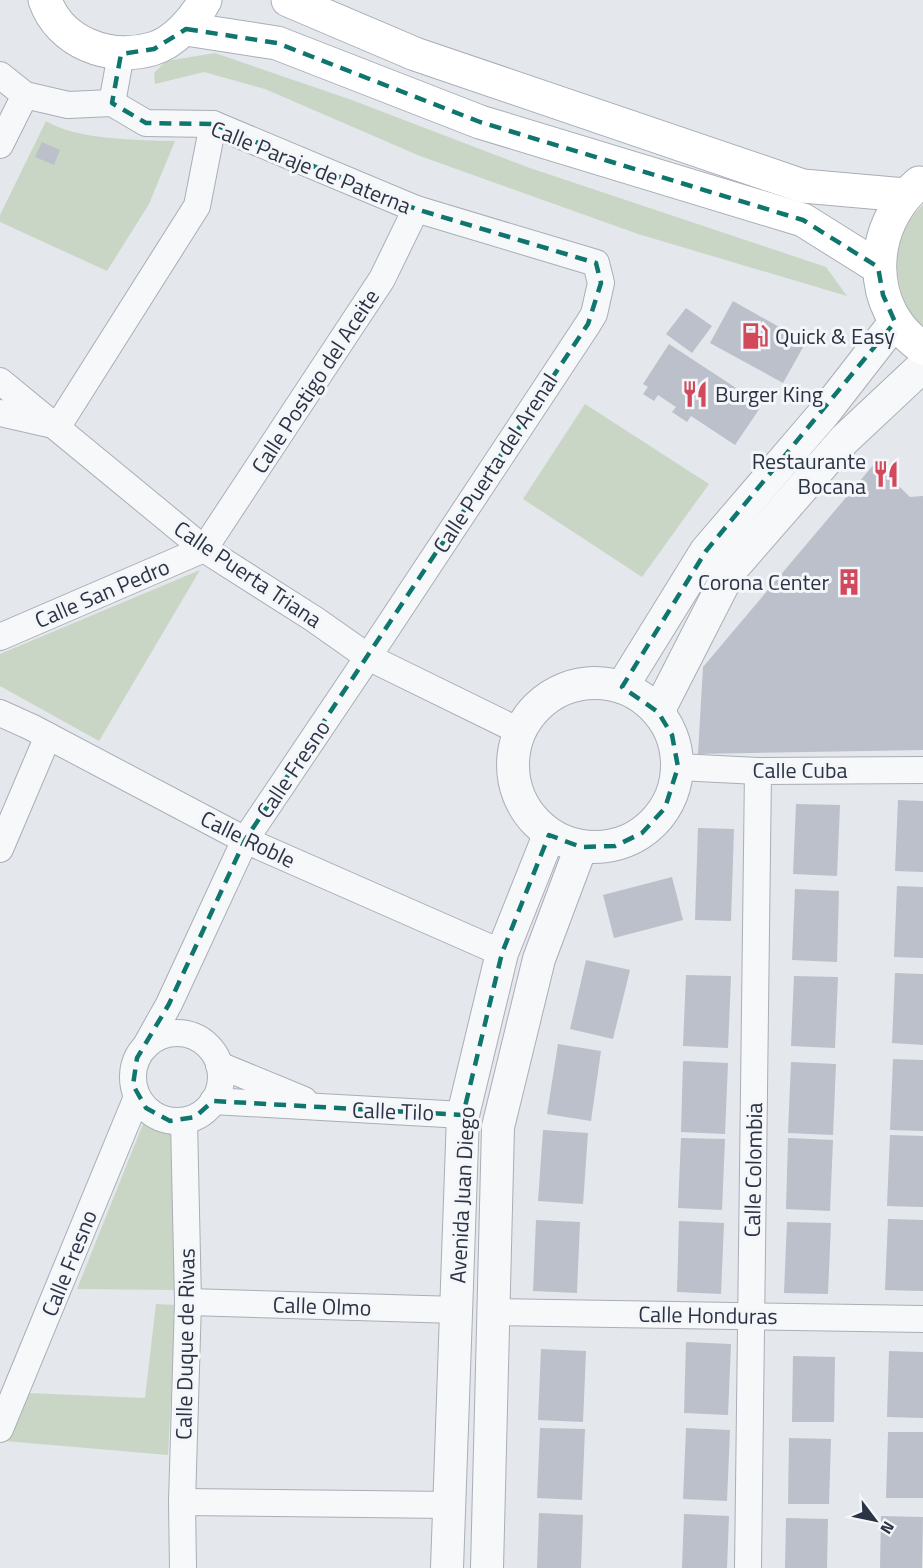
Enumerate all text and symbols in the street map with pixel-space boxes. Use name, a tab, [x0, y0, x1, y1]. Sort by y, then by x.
street label: Calle Paraje de Paterna	[206, 111, 416, 223]
street label: Calle Postigo del Aceite	[242, 282, 388, 480]
place label: Quick & Easy	[775, 319, 895, 353]
fuel station icon: Quick & Easy	[740, 321, 770, 351]
street label: Calle Puerta del Arenal	[424, 366, 566, 560]
place label: Burger King	[715, 377, 823, 411]
restaurant icon: Burger King	[680, 379, 710, 409]
place label: Restaurante Bocana	[752, 444, 866, 503]
restaurant icon: Restaurante Bocana	[871, 459, 901, 489]
street label: Calle Puerta Triana	[167, 512, 329, 636]
street label: Calle San Pedro	[29, 549, 175, 637]
place label: Corona Center	[698, 565, 829, 599]
building icon: Corona Center	[834, 567, 864, 597]
street label: Calle Fresno	[247, 713, 339, 825]
street label: Calle Cuba	[752, 753, 848, 787]
street label: Calle Roble	[195, 801, 301, 877]
street label: Calle Tilo	[351, 1093, 435, 1129]
street label: Calle Colombia	[735, 1102, 771, 1238]
street label: Avenida Juan Diego	[440, 1106, 484, 1284]
street label: Calle Fresno	[32, 1205, 106, 1321]
street label: Calle Duque de Rivas	[166, 1248, 204, 1440]
street label: Calle Olmo	[272, 1287, 372, 1325]
street label: Calle Honduras	[638, 1297, 778, 1333]
north arrow	[845, 1490, 905, 1550]
text: N	[875, 1517, 901, 1539]

